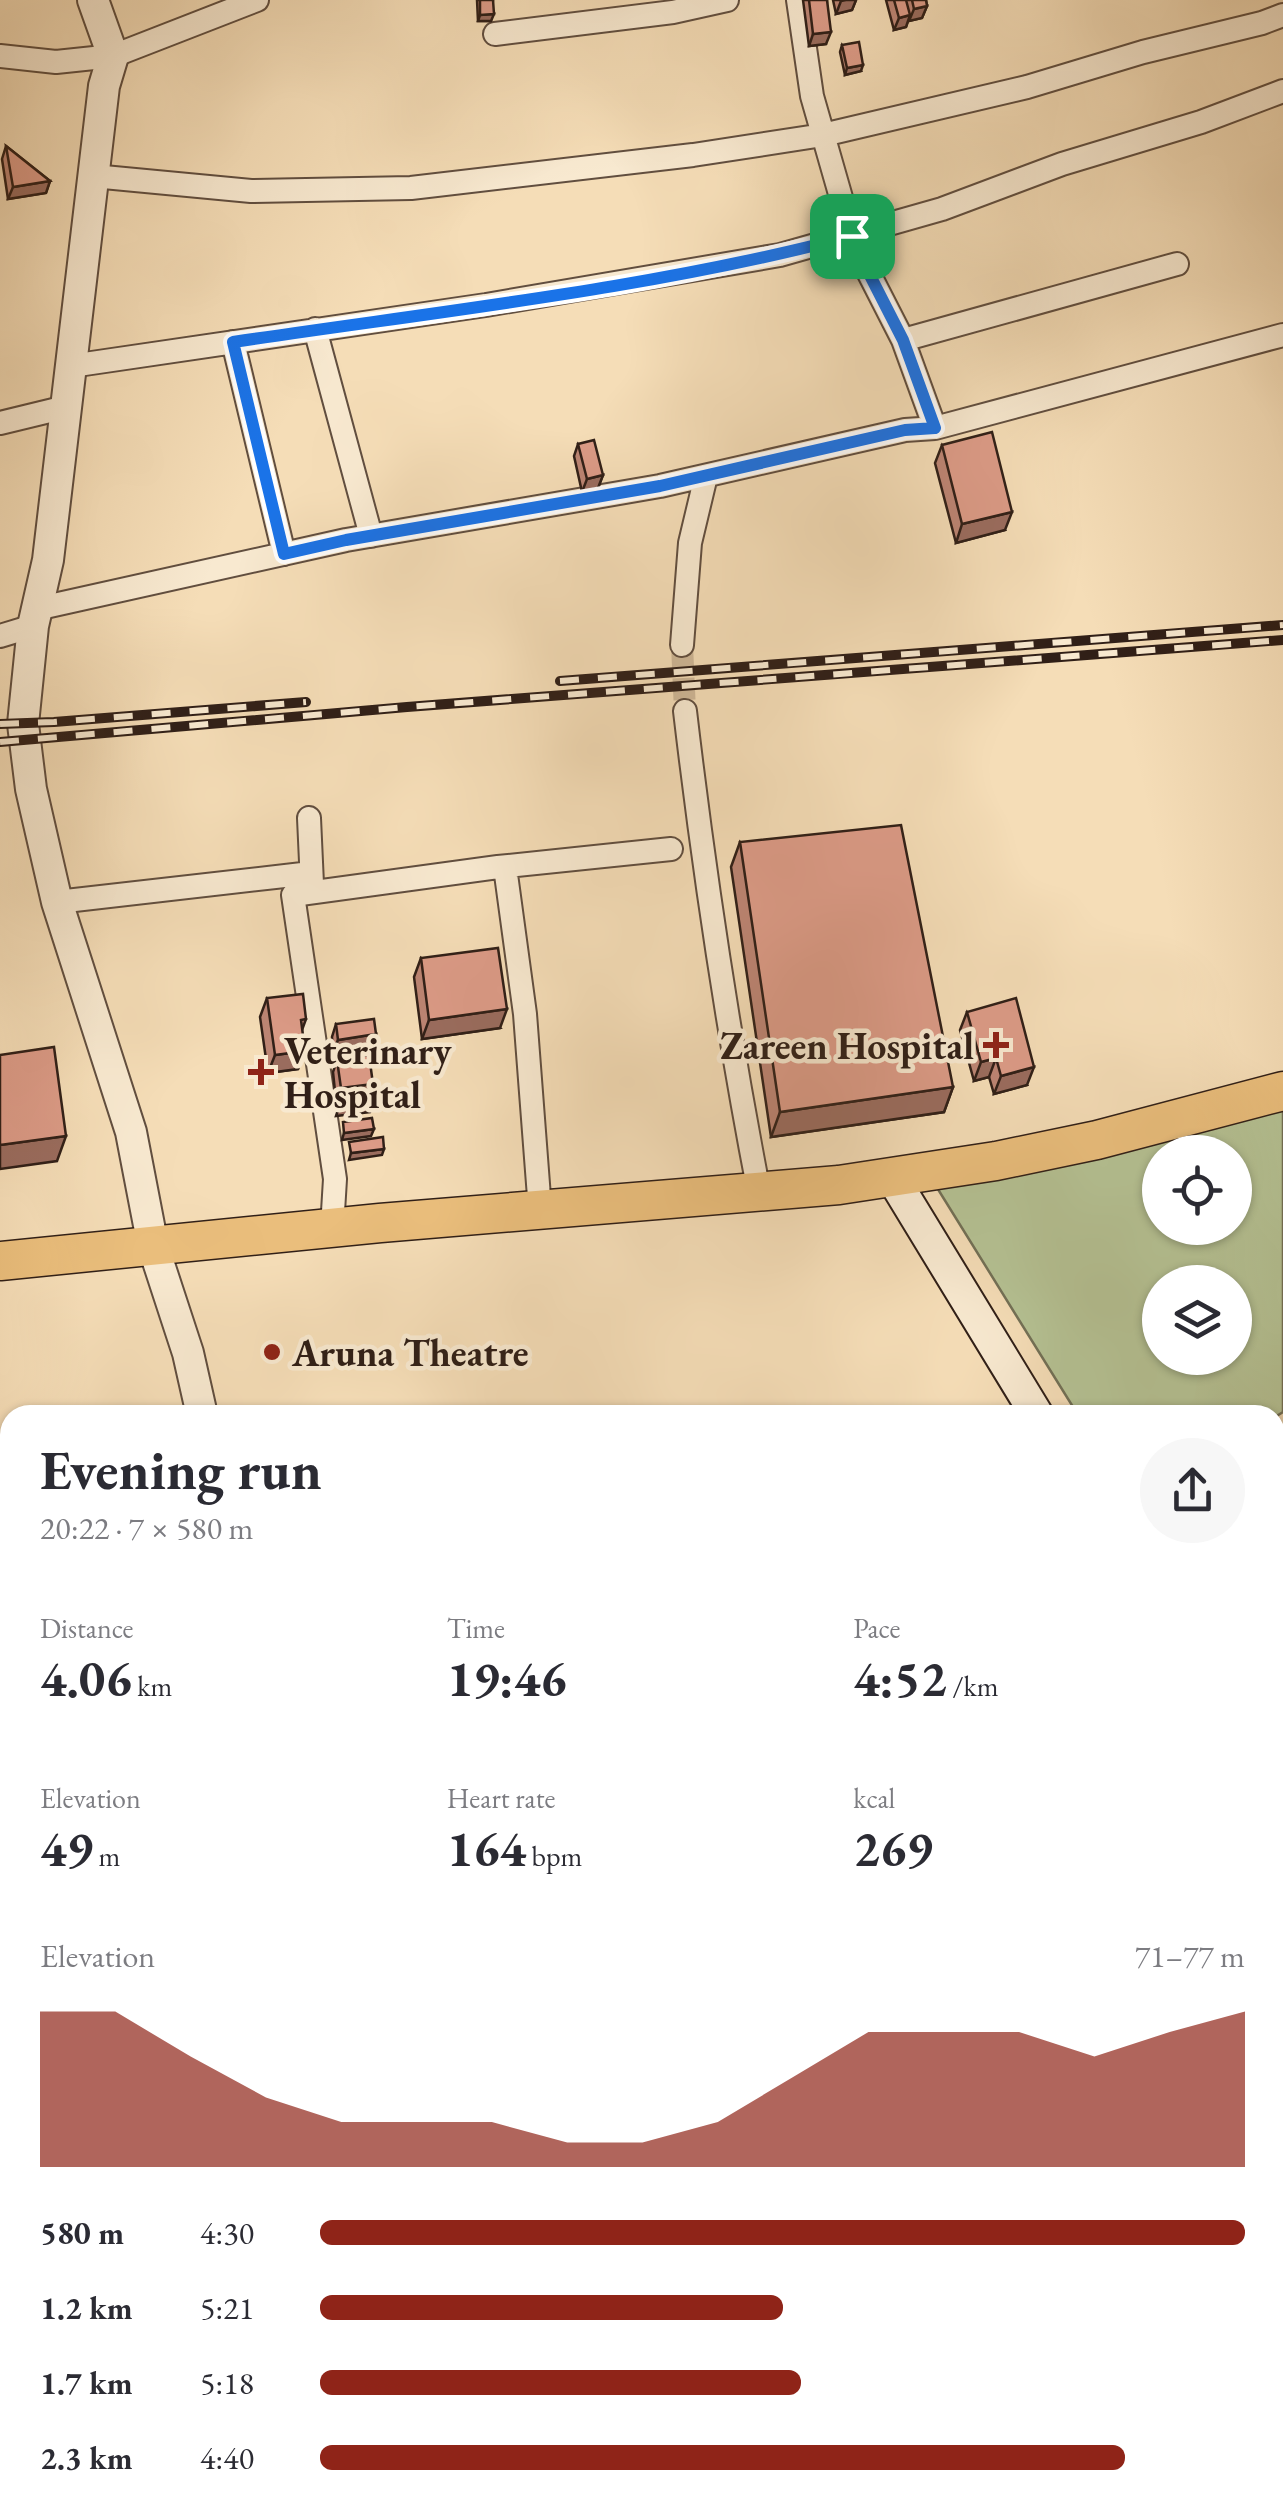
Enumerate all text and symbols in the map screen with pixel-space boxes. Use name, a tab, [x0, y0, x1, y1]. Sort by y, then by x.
pin	[810, 194, 895, 279]
icon: arrive	[825, 209, 880, 264]
place label: Zareen Hospital	[720, 1021, 974, 1070]
place label: Veterinary Hospital	[284, 1026, 452, 1119]
marker: Zareen Hospital	[983, 1032, 1009, 1058]
marker: Veterinary Hospital	[248, 1059, 274, 1085]
map controls	[1142, 1135, 1252, 1375]
button: locate	[1142, 1135, 1252, 1245]
button: layers	[1142, 1265, 1252, 1375]
place label: Aruna Theatre	[291, 1328, 529, 1377]
marker: Aruna Theatre	[261, 1341, 283, 1363]
text: Evening run	[40, 1434, 322, 1505]
button: share	[1140, 1438, 1245, 1543]
text: 20:22 · 7 × 580 m	[40, 1507, 253, 1549]
text: Distance	[40, 1610, 134, 1646]
text: Time	[447, 1610, 505, 1646]
text: Pace	[853, 1610, 900, 1646]
text: 4.06	[40, 1646, 132, 1711]
text: 19:46	[447, 1646, 567, 1711]
text: 4:52	[853, 1646, 947, 1711]
text: km	[132, 1668, 172, 1704]
text: /km	[947, 1668, 998, 1704]
text: Elevation	[40, 1780, 141, 1816]
text: Heart rate	[447, 1780, 555, 1816]
text: kcal	[853, 1780, 895, 1816]
text: 49	[40, 1816, 93, 1881]
text: 164	[447, 1816, 526, 1881]
text: 269	[853, 1816, 933, 1881]
text: m	[93, 1838, 120, 1874]
text: bpm	[526, 1838, 582, 1874]
text: Elevation	[40, 1935, 155, 1977]
text: 71–77 m	[1135, 1935, 1245, 1977]
text: 580 m	[40, 2212, 124, 2254]
text: 4:30	[200, 2212, 254, 2254]
text: 1.2 km	[40, 2287, 133, 2329]
text: 5:21	[200, 2287, 254, 2329]
text: 1.7 km	[40, 2362, 133, 2404]
text: 5:18	[200, 2362, 254, 2404]
text: 2.3 km	[40, 2437, 133, 2479]
text: 4:40	[200, 2437, 254, 2479]

